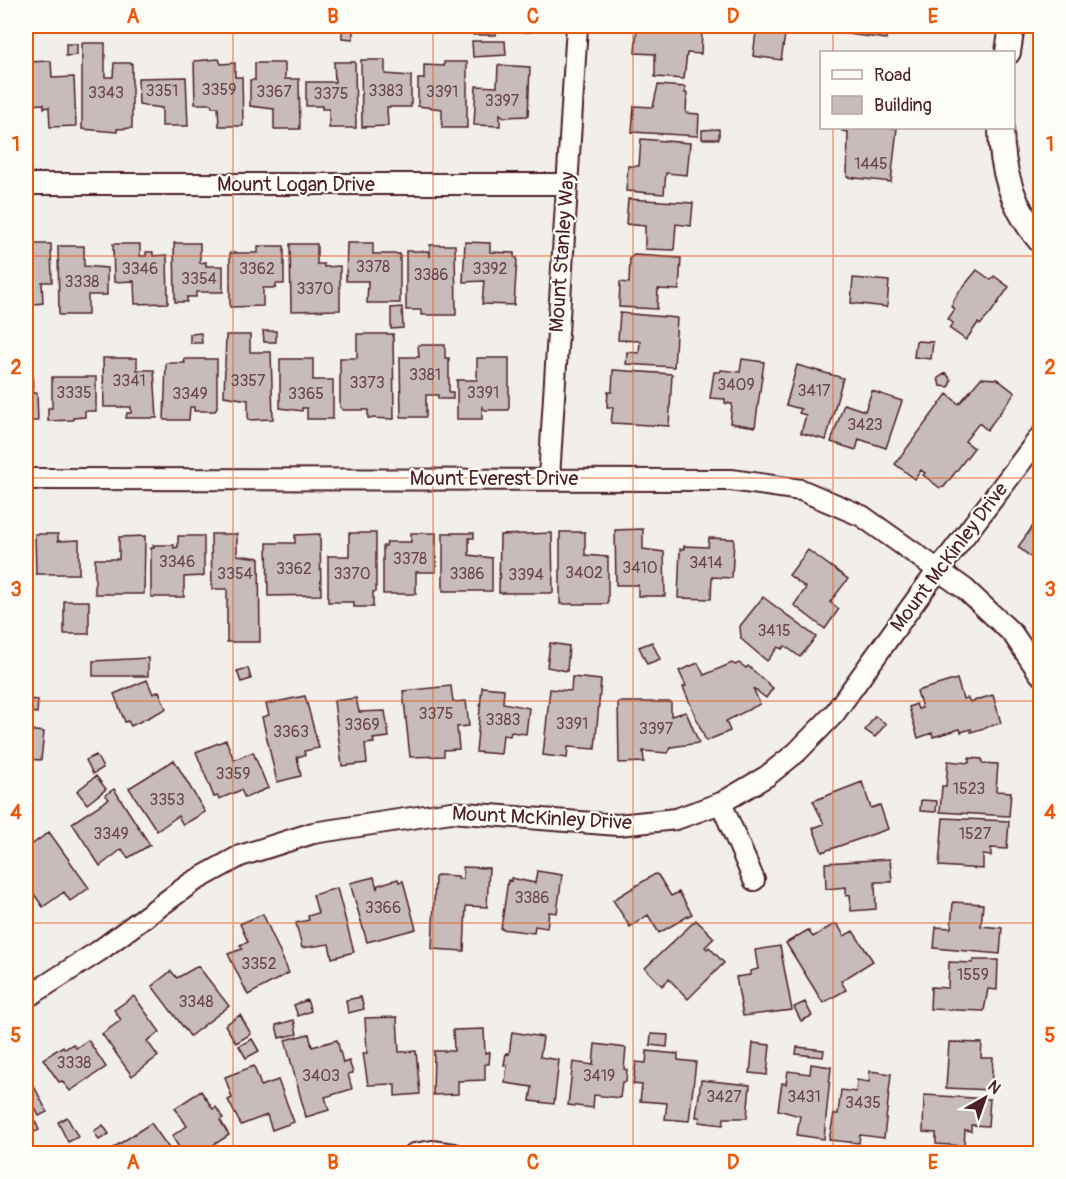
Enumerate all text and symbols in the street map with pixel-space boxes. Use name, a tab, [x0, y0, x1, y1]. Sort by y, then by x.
text: A	[127, 4, 140, 29]
text: B	[327, 4, 339, 29]
text: C	[527, 4, 539, 29]
text: D	[727, 4, 740, 29]
text: E	[928, 4, 939, 29]
legend	[820, 51, 1015, 129]
text: Road	[874, 64, 911, 87]
house number: 3359	[202, 80, 236, 100]
house number: 3351	[146, 81, 178, 101]
house number: 3383	[369, 81, 403, 101]
house number: 3367	[256, 82, 292, 102]
house number: 3391	[426, 82, 458, 102]
house number: 3343	[88, 83, 124, 103]
house number: 3375	[314, 84, 349, 104]
house number: 3397	[485, 91, 520, 111]
text: Building	[874, 94, 932, 117]
text: 1	[12, 132, 20, 157]
text: 1	[1046, 132, 1054, 157]
house number: 1445	[854, 154, 888, 174]
street label: Mount Stanley Way	[544, 170, 580, 333]
street label: Mount Logan Drive	[217, 172, 375, 197]
house number: 3378	[356, 257, 390, 277]
house number: 3346	[122, 259, 158, 279]
house number: 3362	[239, 259, 275, 279]
house number: 3392	[472, 259, 508, 279]
house number: 3386	[413, 265, 449, 285]
house number: 3354	[181, 269, 217, 289]
house number: 3338	[65, 272, 99, 292]
house number: 3370	[296, 279, 334, 299]
text: 2	[10, 355, 22, 380]
text: 2	[1044, 355, 1056, 380]
house number: 3381	[409, 365, 441, 385]
house number: 3341	[112, 371, 146, 391]
house number: 3357	[231, 371, 266, 391]
house number: 3373	[349, 373, 385, 393]
house number: 3409	[717, 375, 755, 395]
house number: 3417	[798, 381, 831, 401]
house number: 3335	[56, 383, 92, 403]
house number: 3391	[467, 383, 499, 403]
house number: 3349	[172, 384, 208, 404]
house number: 3365	[288, 384, 324, 404]
house number: 3423	[847, 415, 883, 435]
street label: Mount Everest Drive	[410, 466, 578, 491]
street label: Mount McKinley Drive	[885, 477, 1013, 636]
house number: 3378	[393, 549, 427, 569]
house number: 3346	[159, 552, 195, 572]
house number: 3414	[689, 553, 723, 573]
house number: 3410	[622, 558, 658, 578]
house number: 3362	[276, 559, 312, 579]
house number: 3402	[565, 563, 603, 583]
house number: 3354	[217, 564, 253, 584]
house number: 3370	[333, 564, 371, 584]
house number: 3386	[449, 564, 485, 584]
house number: 3394	[508, 565, 544, 585]
text: 3	[10, 577, 22, 602]
text: 3	[1044, 577, 1056, 602]
house number: 3415	[757, 621, 791, 641]
house number: 3375	[419, 704, 454, 724]
house number: 3383	[486, 710, 520, 730]
house number: 3391	[556, 714, 588, 734]
house number: 3369	[344, 715, 380, 735]
house number: 3397	[639, 719, 674, 739]
house number: 3363	[273, 722, 309, 742]
house number: 3359	[216, 764, 250, 784]
house number: 1523	[953, 779, 985, 799]
house number: 3353	[149, 790, 185, 810]
text: 4	[10, 800, 22, 825]
text: 4	[1044, 800, 1056, 825]
street label: Mount McKinley Drive	[451, 801, 633, 835]
house number: 3349	[93, 824, 129, 844]
house number: 1527	[959, 824, 992, 844]
house number: 3386	[514, 888, 550, 908]
house number: 3366	[365, 898, 401, 918]
house number: 3352	[241, 954, 277, 974]
house number: 1559	[957, 965, 989, 985]
house number: 3348	[178, 992, 214, 1012]
text: 5	[11, 1023, 22, 1048]
text: 5	[1045, 1023, 1056, 1048]
house number: 3338	[57, 1053, 91, 1073]
house number: 3403	[302, 1066, 340, 1086]
house number: 3419	[583, 1066, 615, 1086]
north arrow	[955, 1068, 1015, 1128]
text: N	[983, 1076, 1005, 1099]
house number: 3427	[706, 1087, 742, 1107]
house number: 3431	[787, 1087, 821, 1107]
house number: 3435	[845, 1093, 881, 1113]
text: A	[127, 1150, 140, 1175]
text: B	[327, 1150, 339, 1175]
text: C	[527, 1150, 539, 1175]
text: D	[727, 1150, 740, 1175]
text: E	[928, 1150, 939, 1175]

